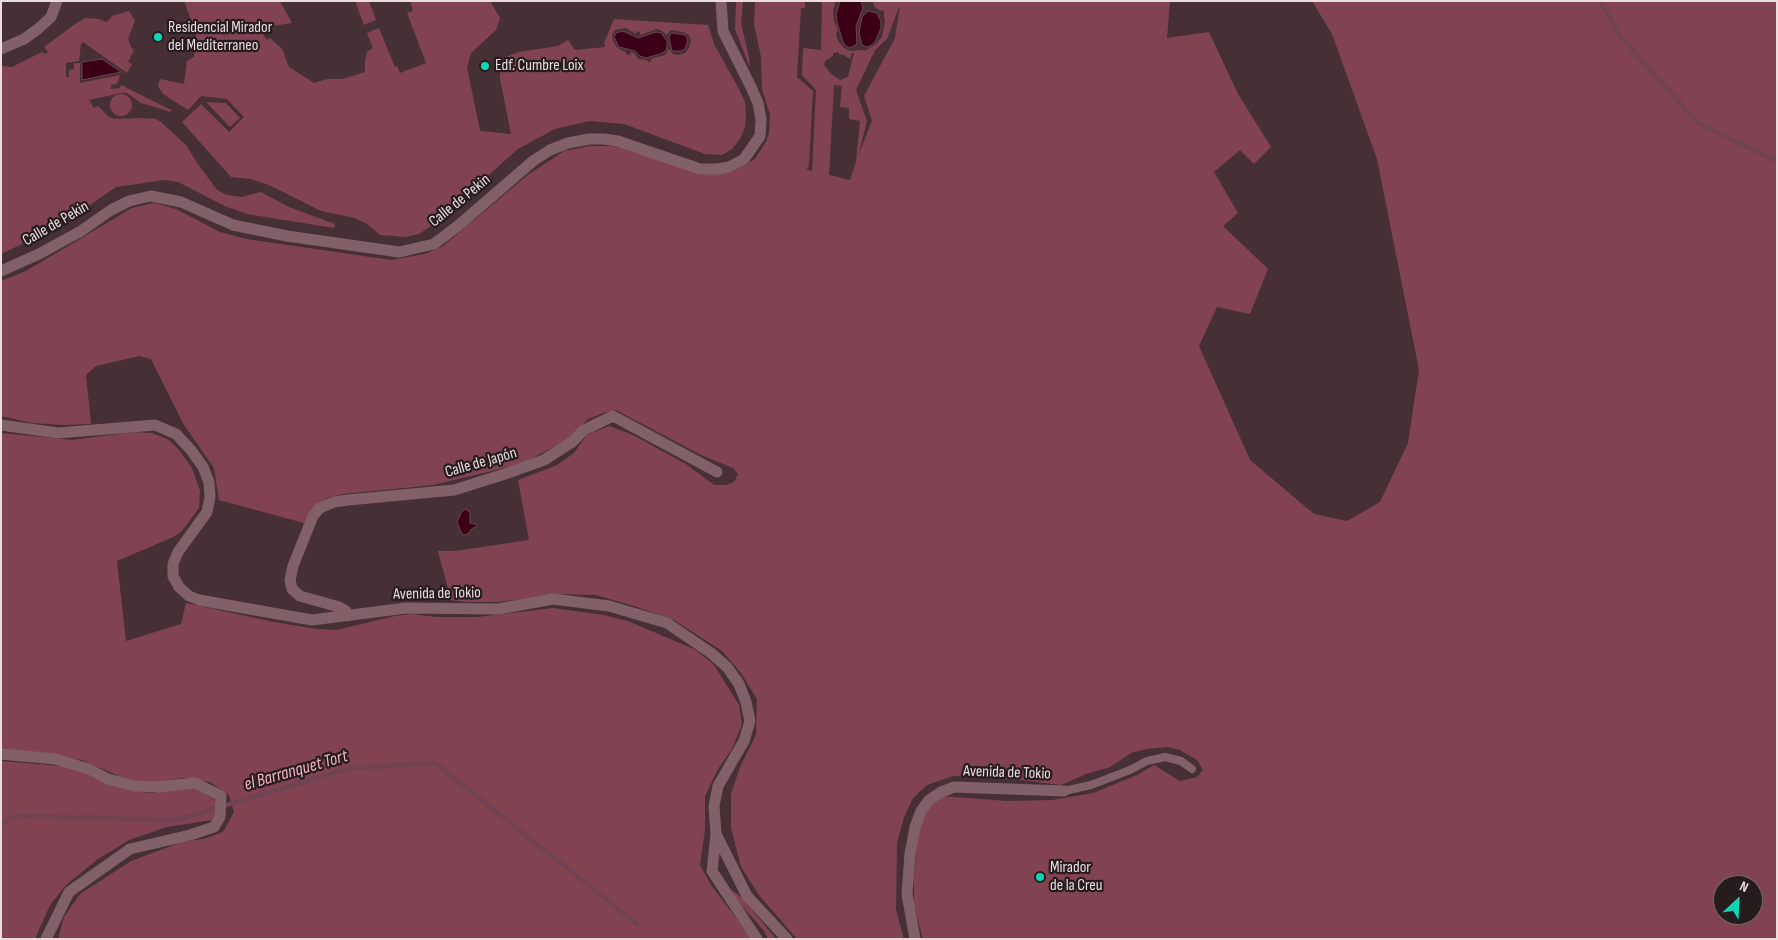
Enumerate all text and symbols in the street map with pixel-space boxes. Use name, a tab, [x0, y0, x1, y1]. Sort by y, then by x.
place label: Residencial Mirador del Mediterraneo	[168, 18, 272, 56]
marker: Residencial Mirador del Mediterraneo	[152, 31, 164, 43]
place label: Edf. Cumbre Loix	[495, 56, 584, 76]
marker: Edf. Cumbre Loix	[479, 60, 491, 72]
street label: Calle de Pekin	[425, 170, 495, 232]
street label: Calle de Pekin	[19, 197, 93, 251]
street label: Calle de Japón	[443, 444, 519, 482]
street label: Avenida de Tokio	[393, 584, 481, 604]
water label: el Barranquet Tort	[242, 746, 350, 796]
street label: Avenida de Tokio	[963, 762, 1051, 784]
place label: Mirador de la Creu	[1050, 858, 1102, 896]
marker: Mirador de la Creu	[1034, 871, 1046, 883]
north arrow	[1713, 875, 1763, 925]
text: N	[1737, 878, 1751, 896]

